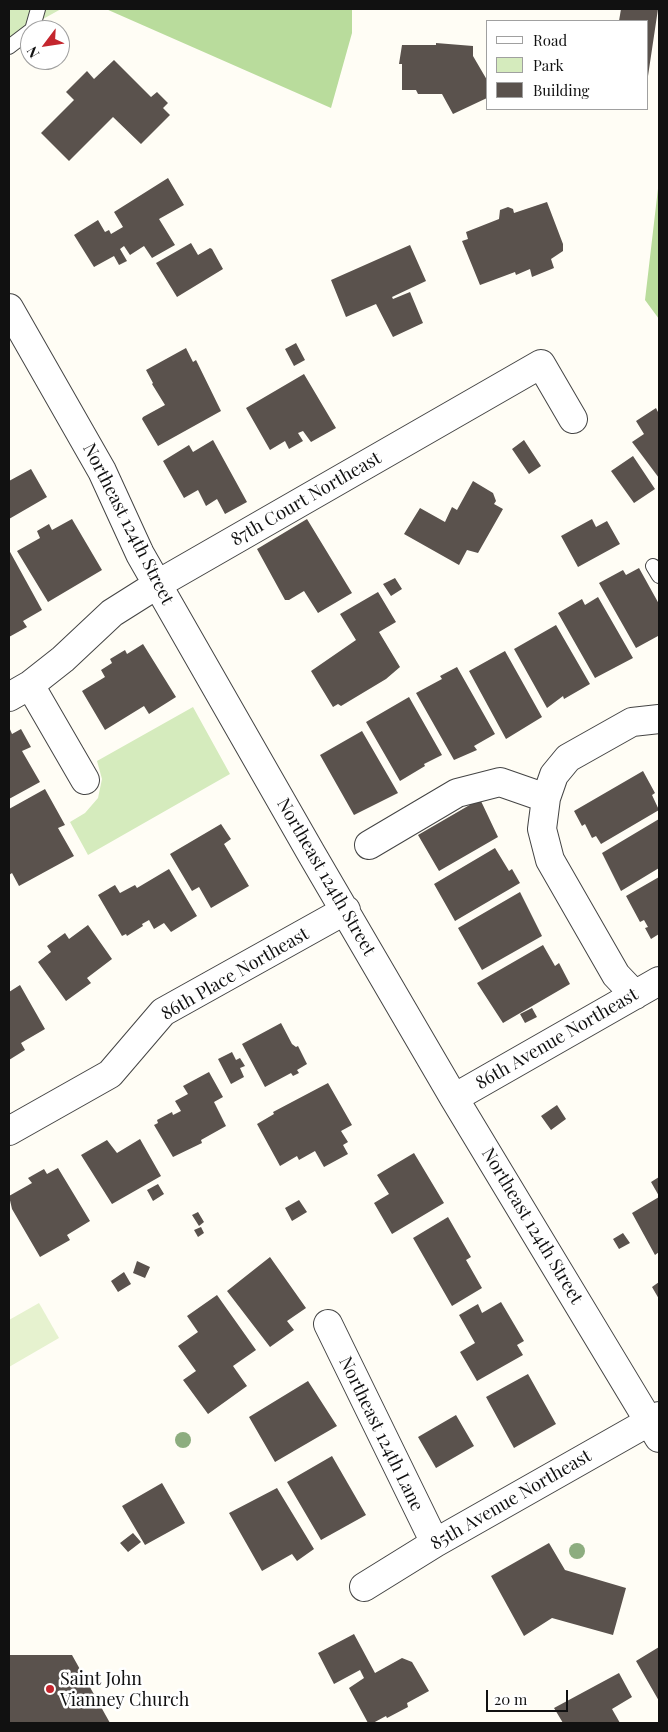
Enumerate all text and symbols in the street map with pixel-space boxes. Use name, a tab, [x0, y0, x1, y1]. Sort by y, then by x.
north arrow	[20, 20, 70, 70]
legend	[486, 20, 648, 110]
text: Road	[533, 30, 567, 50]
text: N	[22, 43, 43, 62]
text: Park	[533, 55, 564, 75]
text: Building	[533, 80, 589, 100]
street label: Northeast 124th Street	[78, 440, 178, 608]
street label: 87th Court Northeast	[227, 447, 385, 551]
street label: Northeast 124th Street	[272, 794, 380, 960]
street label: 86th Place Northeast	[157, 923, 313, 1025]
street label: 86th Avenue Northeast	[472, 984, 642, 1094]
street label: Northeast 124th Street	[477, 1144, 587, 1308]
street label: Northeast 124th Lane	[334, 1353, 428, 1515]
street label: 85th Avenue Northeast	[427, 1445, 595, 1555]
place label: Saint John Vianney Church	[60, 1668, 189, 1710]
scale bar	[488, 1680, 570, 1712]
marker: Saint John Vianney Church	[44, 1683, 56, 1695]
text: 20 m	[494, 1689, 527, 1709]

